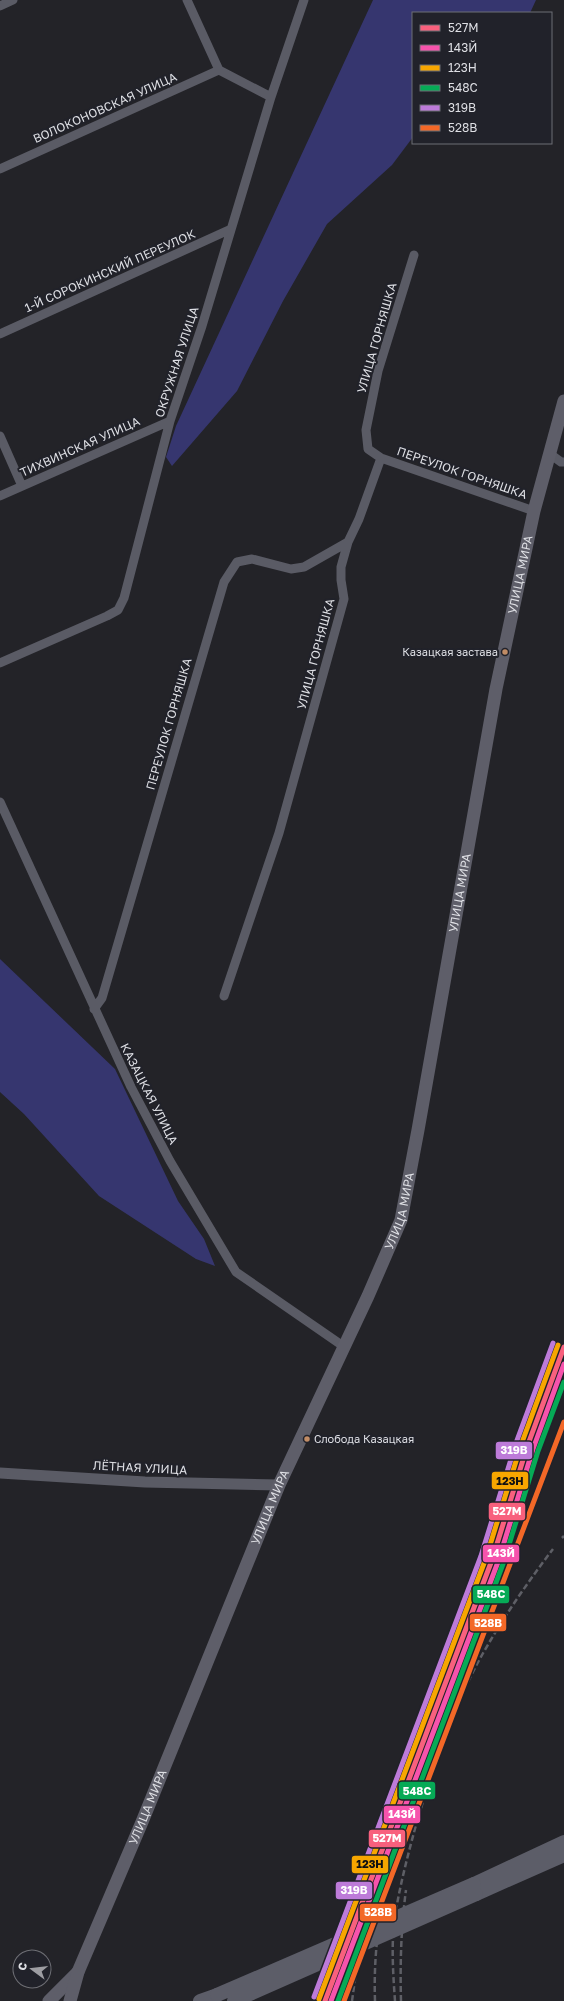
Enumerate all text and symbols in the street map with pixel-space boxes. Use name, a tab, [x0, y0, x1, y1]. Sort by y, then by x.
legend	[412, 12, 552, 144]
text: 527М	[448, 20, 479, 35]
text: 143Й	[448, 40, 477, 55]
text: 123Н	[448, 60, 477, 75]
street label: ВОЛОКОНОВСКАЯ УЛИЦА	[31, 69, 179, 146]
text: 548С	[448, 80, 478, 95]
text: 319В	[448, 100, 476, 115]
text: 528В	[448, 120, 477, 135]
street label: 1-Й СОРОКИНСКИЙ ПЕРЕУЛОК	[22, 226, 198, 315]
street label: УЛИЦА ГОРНЯШКА	[354, 281, 400, 395]
street label: ОКРУЖНАЯ УЛИЦА	[152, 305, 202, 419]
street label: ТИХВИНСКАЯ УЛИЦА	[18, 413, 142, 480]
street label: ПЕРЕУЛОК ГОРНЯШКА	[395, 443, 529, 502]
street label: УЛИЦА МИРА	[504, 534, 536, 615]
street label: УЛИЦА ГОРНЯШКА	[293, 597, 338, 711]
place label: Казацкая застава	[402, 645, 498, 658]
marker: Казацкая застава	[500, 647, 510, 657]
street label: ПЕРЕУЛОК ГОРНЯШКА	[142, 656, 195, 792]
street label: УЛИЦА МИРА	[445, 852, 474, 934]
street label: КАЗАЦКАЯ УЛИЦА	[117, 1041, 181, 1147]
street label: УЛИЦА МИРА	[381, 1171, 417, 1252]
place label: Слобода Казацкая	[314, 1432, 414, 1445]
marker: Слобода Казацкая	[302, 1434, 312, 1444]
line badge: 319В	[495, 1441, 533, 1460]
text: 319В	[500, 1443, 528, 1456]
street label: ЛЁТНАЯ УЛИЦА	[92, 1458, 188, 1477]
street label: УЛИЦА МИРА	[247, 1467, 292, 1547]
line badge: 123Н	[491, 1471, 529, 1490]
text: 123Н	[496, 1474, 524, 1487]
line badge: 527М	[488, 1502, 526, 1521]
text: 527М	[492, 1504, 522, 1517]
line badge: 143Й	[482, 1544, 520, 1563]
text: 143Й	[487, 1546, 515, 1559]
line badge: 548С	[472, 1585, 510, 1604]
text: 548С	[477, 1587, 505, 1600]
line badge: 528В	[469, 1613, 507, 1632]
text: 528В	[474, 1616, 502, 1629]
street label: УЛИЦА МИРА	[125, 1767, 170, 1847]
line badge: 548С	[398, 1781, 436, 1800]
text: 548С	[403, 1784, 431, 1797]
line badge: 143Й	[383, 1805, 421, 1824]
text: 143Й	[388, 1807, 416, 1820]
line badge: 527М	[368, 1829, 406, 1848]
text: 527М	[372, 1831, 402, 1844]
line badge: 123Н	[351, 1855, 389, 1874]
text: 123Н	[356, 1857, 384, 1870]
line badge: 319В	[335, 1881, 373, 1900]
text: 319В	[340, 1883, 368, 1896]
line badge: 528В	[359, 1903, 397, 1922]
text: 528В	[364, 1905, 392, 1918]
north arrow	[12, 1949, 52, 1989]
text: С	[15, 1961, 29, 1972]

